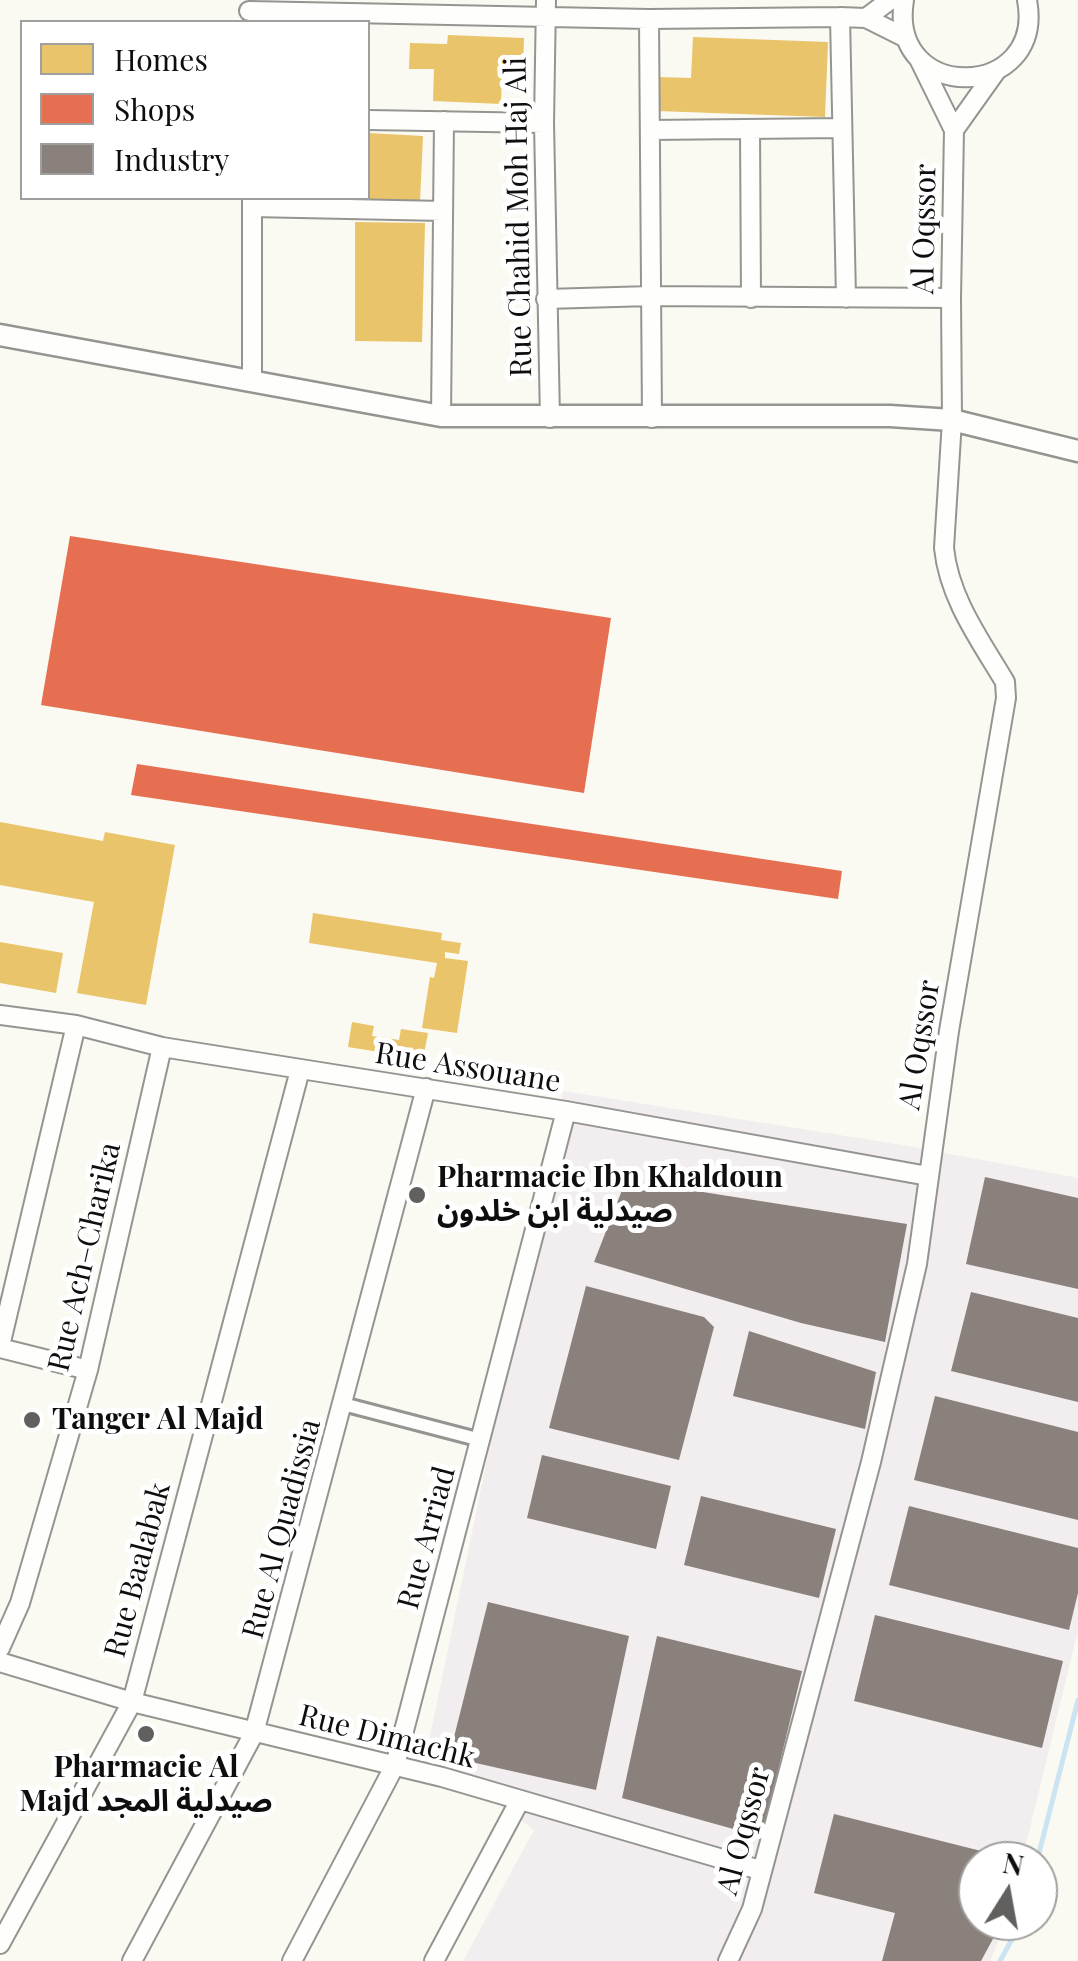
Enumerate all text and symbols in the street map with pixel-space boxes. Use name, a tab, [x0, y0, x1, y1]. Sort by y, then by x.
legend	[20, 20, 370, 200]
text: Homes	[114, 39, 208, 79]
street label: Rue Chahid Moh Haj Ali	[498, 57, 540, 377]
text: Shops	[114, 89, 195, 129]
text: Industry	[114, 139, 229, 179]
street label: Al Oqssor	[906, 163, 944, 295]
street label: Al Oqssor	[892, 978, 948, 1112]
street label: Rue Assouane	[373, 1036, 563, 1100]
street label: Rue Ach–Charika	[41, 1139, 129, 1375]
place label: Pharmacie Ibn Khaldoun صيدلية ابن خلدون	[437, 1160, 783, 1230]
marker: Pharmacie Ibn Khaldoun صيدلية ابن خلدون	[406, 1184, 428, 1206]
place label: Tanger Al Majd	[52, 1402, 263, 1438]
marker: Tanger Al Majd	[21, 1409, 43, 1431]
street label: Rue Al Quadissia	[235, 1415, 329, 1643]
street label: Rue Arriad	[391, 1463, 463, 1613]
street label: Rue Baalabak	[97, 1478, 179, 1662]
street label: Rue Dimachk	[295, 1698, 479, 1776]
marker: Pharmacie Al Majd صيدلية المجد	[135, 1723, 157, 1745]
place label: Pharmacie Al Majd صيدلية المجد	[19, 1750, 273, 1820]
street label: Al Oqssor	[710, 1763, 778, 1899]
north arrow	[958, 1841, 1058, 1941]
text: N	[1000, 1843, 1027, 1883]

